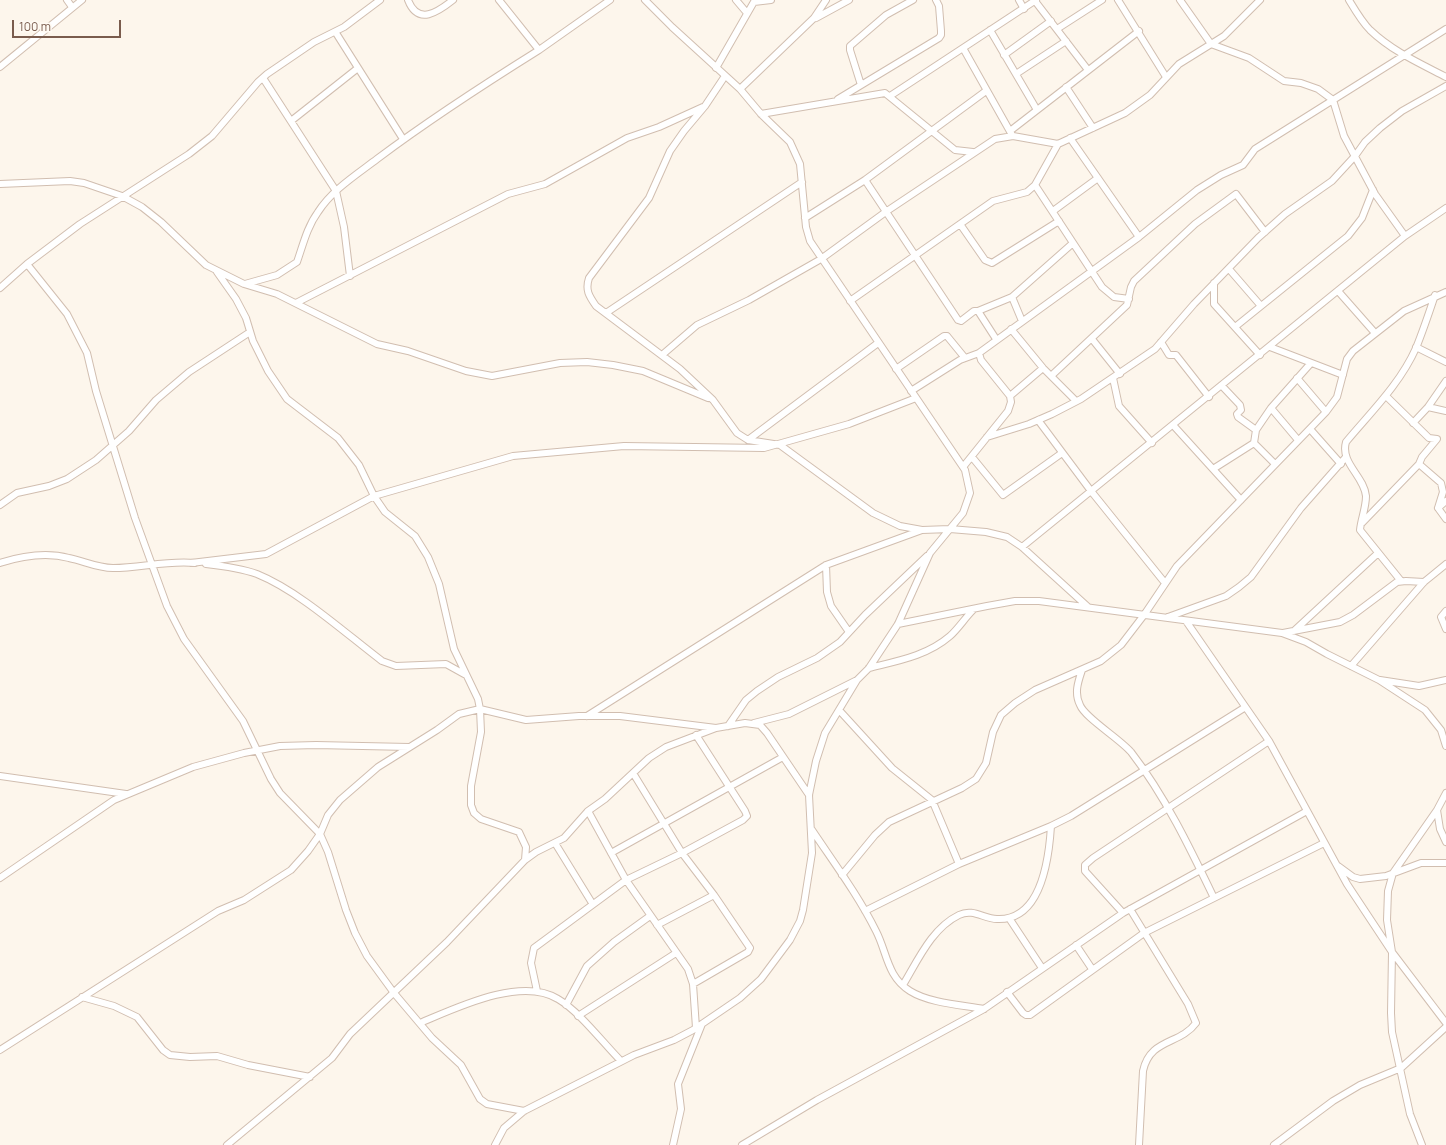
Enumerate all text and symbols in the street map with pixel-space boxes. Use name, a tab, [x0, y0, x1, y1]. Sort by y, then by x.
scale bar	[14, 12, 123, 38]
text: 100 m	[19, 18, 51, 35]

